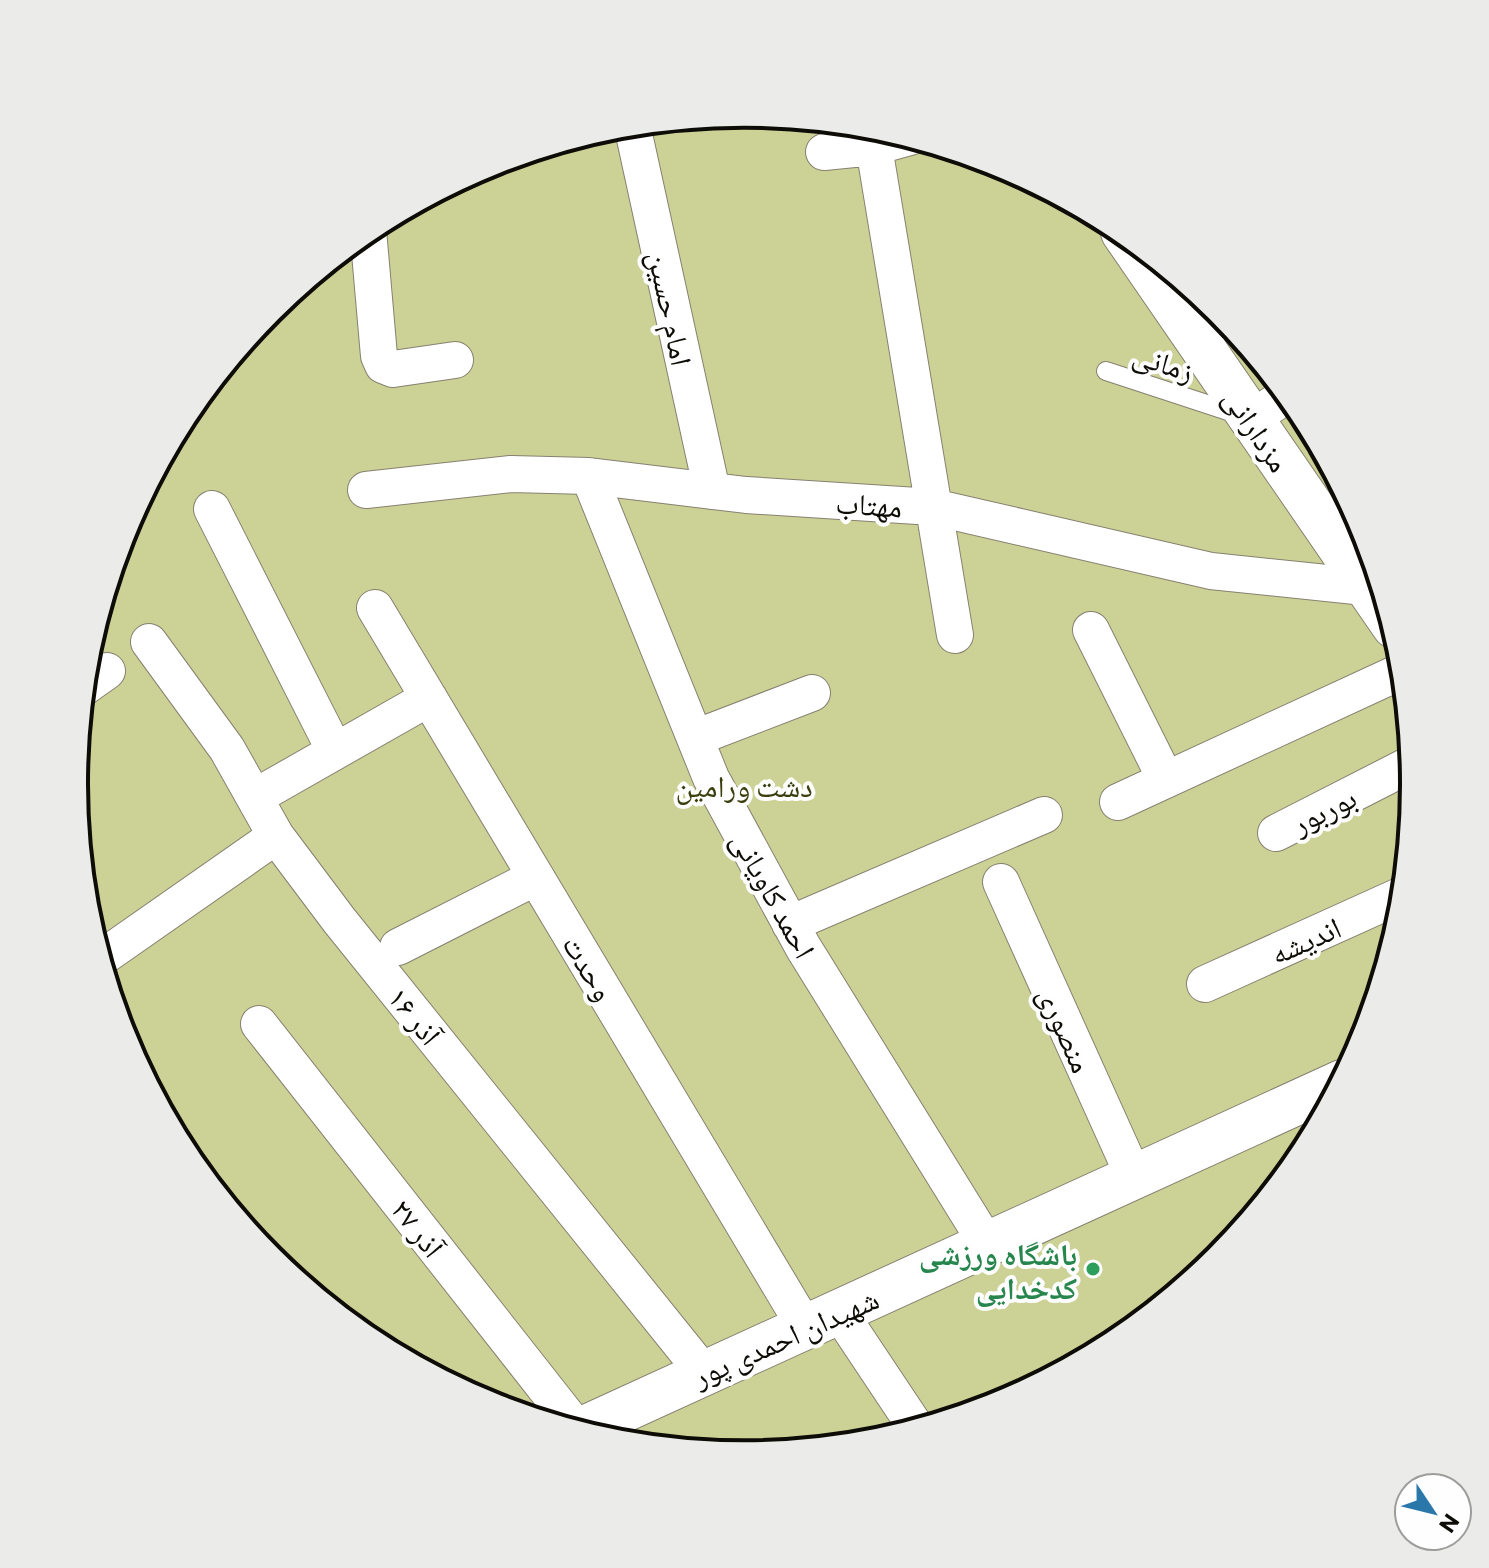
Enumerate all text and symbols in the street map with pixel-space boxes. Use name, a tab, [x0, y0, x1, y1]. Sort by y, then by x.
street label: امام حسین	[639, 247, 702, 369]
street label: زمانی	[1128, 334, 1199, 390]
street label: مزدارانی	[1215, 380, 1299, 479]
street label: مهتاب	[834, 482, 904, 525]
park label: دشت ورامین	[675, 766, 813, 805]
street label: بوربور	[1284, 777, 1362, 842]
street label: احمد کاویانی	[723, 824, 825, 965]
street label: اندیشه	[1264, 907, 1346, 971]
street label: وحدت	[556, 927, 624, 1007]
street label: ۱۶ آذر	[382, 979, 451, 1053]
street label: منصوری	[1030, 980, 1102, 1078]
street label: ۲۷ آذر	[385, 1190, 454, 1265]
place label: باشگاه ورزشی کدخدایی	[919, 1234, 1077, 1307]
marker: باشگاه ورزشی کدخدایی	[1084, 1260, 1102, 1278]
street label: شهیدان احمدی پور	[685, 1278, 885, 1396]
north arrow	[1393, 1472, 1473, 1552]
text: N	[1434, 1509, 1466, 1538]

